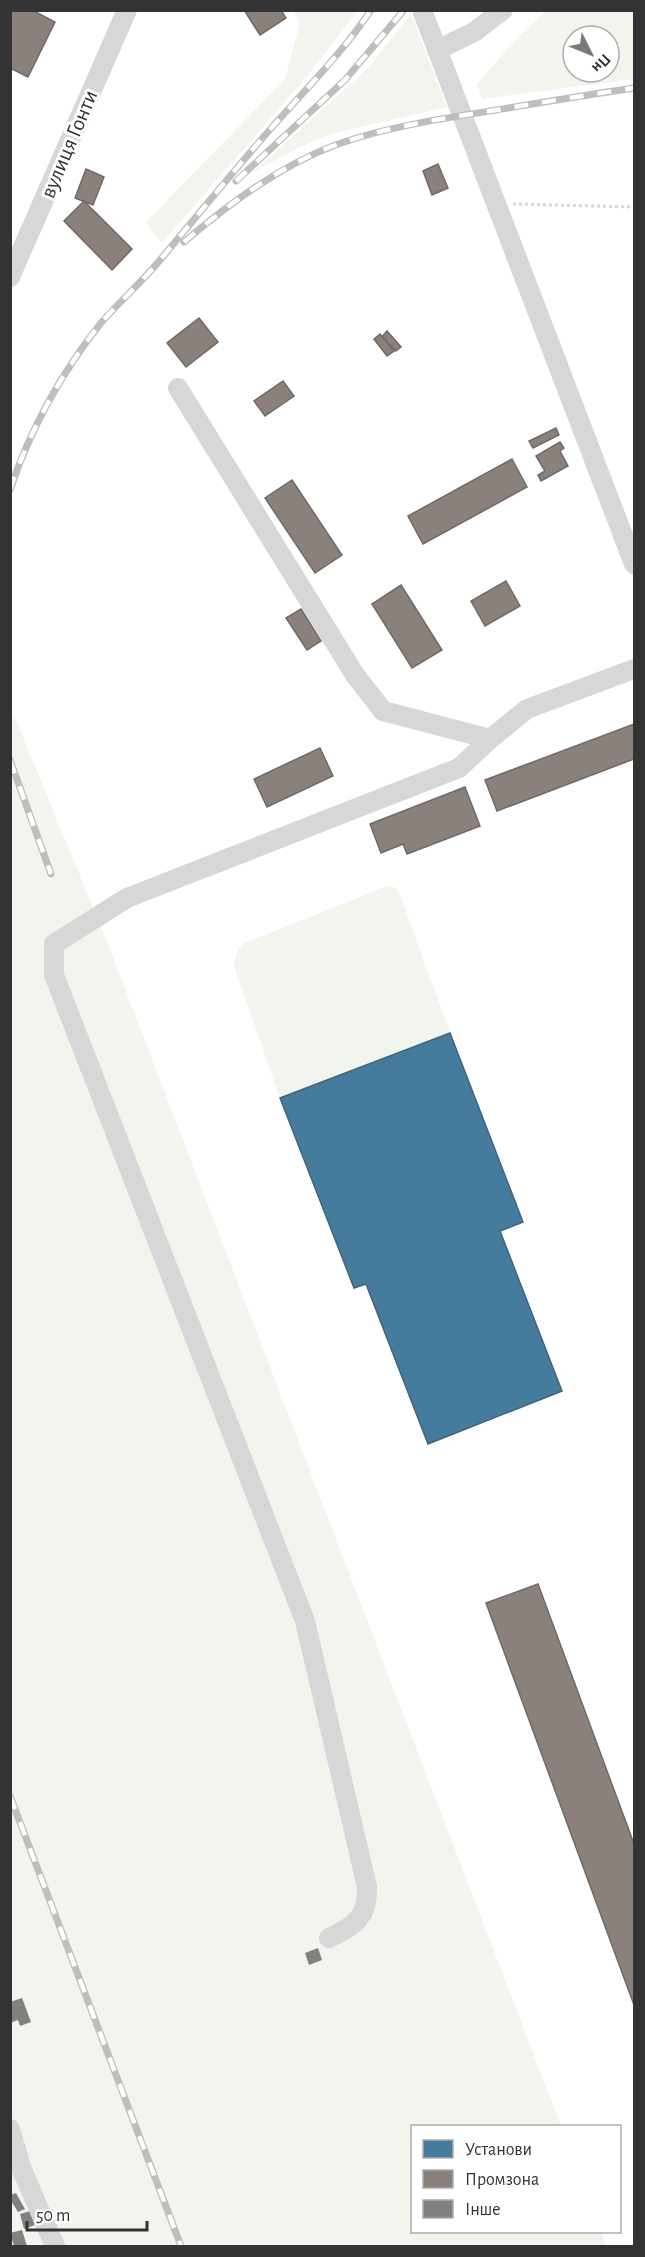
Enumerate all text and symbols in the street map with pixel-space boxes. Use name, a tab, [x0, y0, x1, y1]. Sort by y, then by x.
north arrow	[561, 24, 621, 84]
text: Пн	[589, 51, 614, 76]
street label: вулиця Гонти	[36, 87, 102, 201]
legend	[411, 2125, 621, 2233]
text: Установи	[465, 2141, 532, 2159]
text: Промзона	[465, 2171, 539, 2189]
scale bar	[27, 2194, 147, 2232]
text: Інше	[465, 2201, 501, 2219]
text: 50 m	[36, 2207, 70, 2225]

